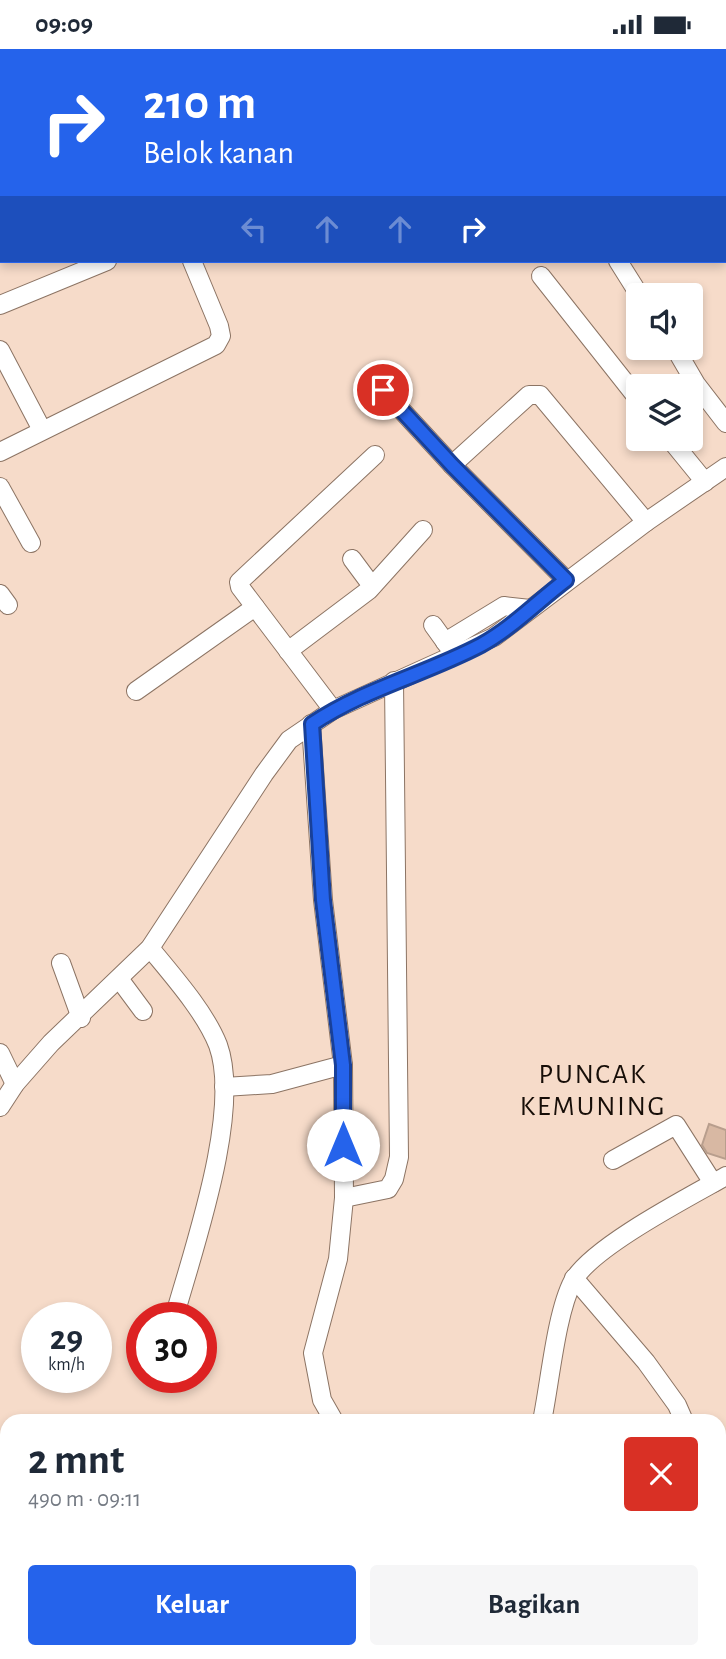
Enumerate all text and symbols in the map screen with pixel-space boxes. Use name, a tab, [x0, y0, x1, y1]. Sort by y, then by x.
text: 09:09	[35, 11, 93, 37]
icon: right	[28, 77, 119, 168]
text: 210 m	[143, 79, 256, 128]
text: Belok kanan	[143, 137, 294, 169]
icon: left	[235, 210, 273, 248]
icon: ahead	[308, 210, 346, 248]
icon: ahead	[381, 210, 419, 248]
icon: right	[454, 210, 492, 248]
map controls	[626, 283, 703, 451]
button: sound	[626, 283, 703, 360]
pin	[353, 360, 413, 420]
icon: arrive	[364, 371, 402, 409]
button: layers	[626, 374, 703, 451]
district label: PUNCAK KEMUNING	[520, 1061, 666, 1121]
position arrow	[306, 1108, 380, 1182]
speed limit sign: 30	[126, 1302, 217, 1393]
text: 29	[50, 1321, 83, 1356]
text: km/h	[48, 1356, 85, 1374]
button: close	[624, 1437, 698, 1511]
text: 2 mnt	[28, 1439, 124, 1481]
text: 490 m · 09:11	[28, 1488, 141, 1511]
button: Keluar	[28, 1565, 356, 1645]
button: Bagikan	[370, 1565, 698, 1645]

